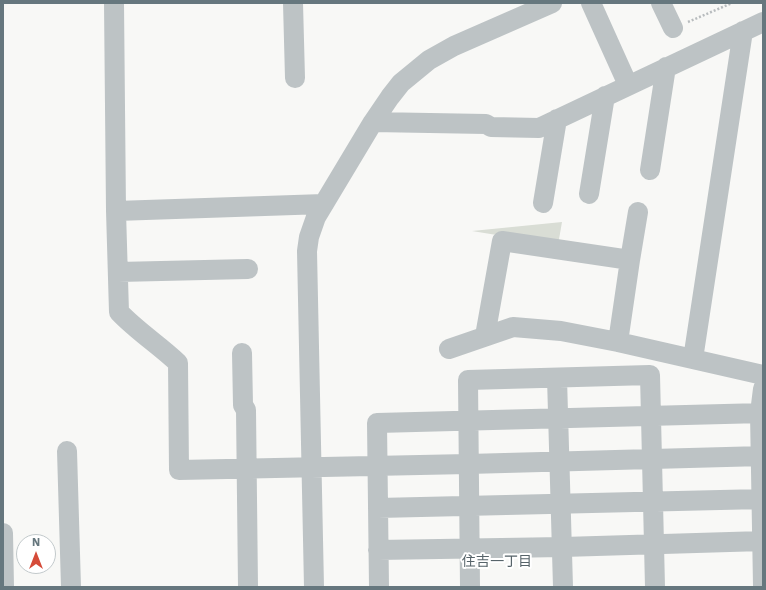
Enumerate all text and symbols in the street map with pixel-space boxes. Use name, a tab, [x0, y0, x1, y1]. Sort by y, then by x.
north arrow	[16, 534, 56, 574]
text: N	[32, 536, 40, 549]
district label: 住吉一丁目	[462, 554, 532, 570]

